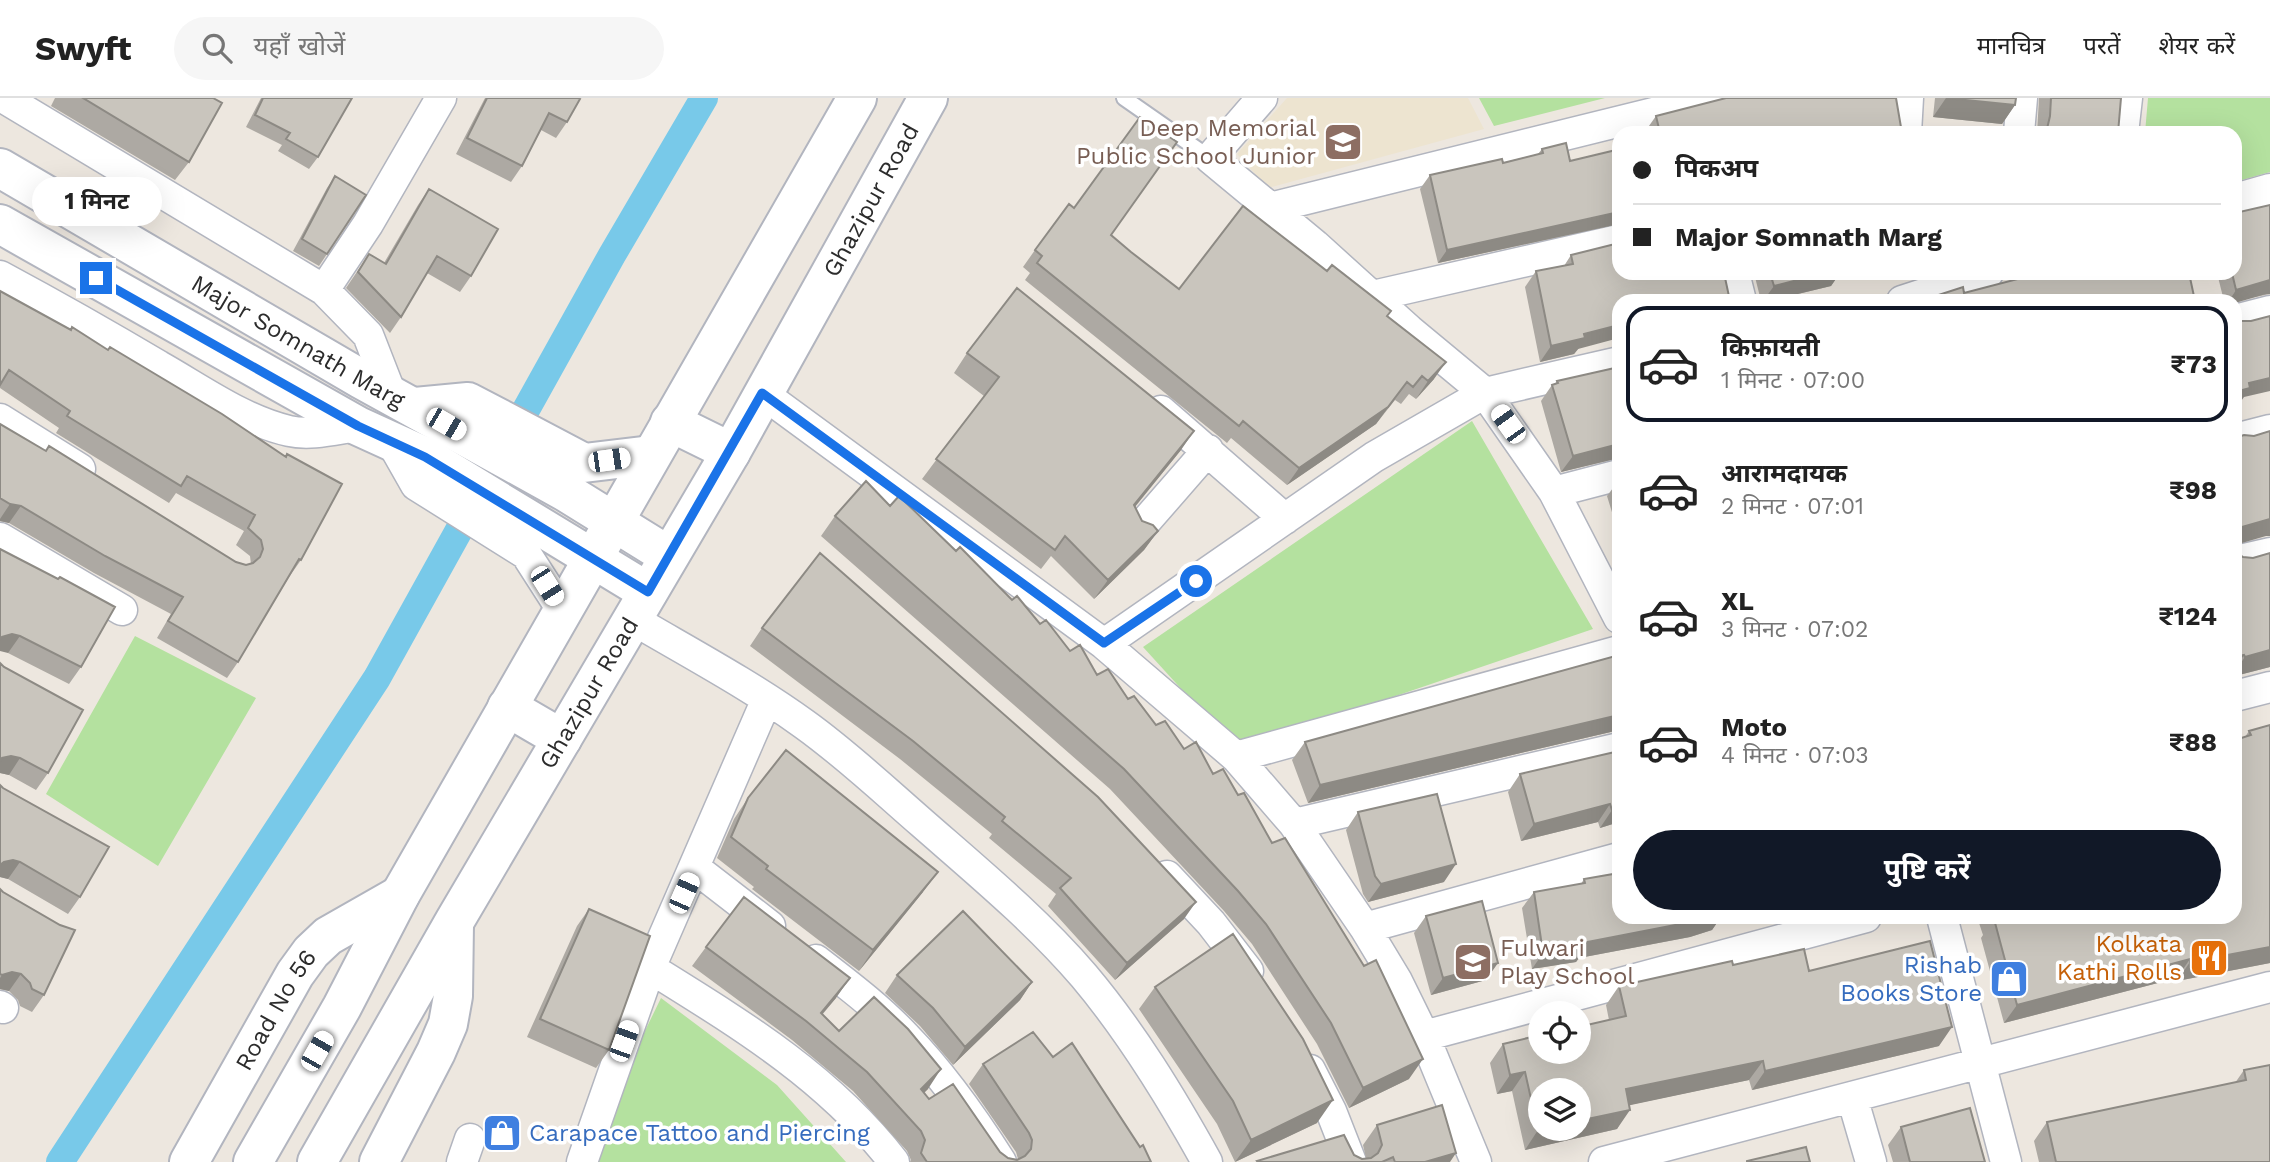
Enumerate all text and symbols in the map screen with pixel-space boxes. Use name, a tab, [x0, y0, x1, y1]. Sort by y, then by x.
search box	[174, 17, 664, 80]
text: Swyft	[35, 29, 132, 68]
icon: search	[198, 29, 236, 67]
text: यहाँ खोजें	[254, 31, 345, 61]
text: मानचित्र	[1977, 32, 2045, 60]
text: परतें	[2083, 32, 2121, 60]
text: शेयर करें	[2159, 32, 2235, 60]
place label: Deep Memorial Public School Junior	[1076, 114, 1317, 170]
street label: Ghazipur Road	[817, 119, 925, 282]
school or university icon: Deep Memorial Public School Junior	[1322, 121, 1364, 163]
text: पिकअप	[1675, 153, 1758, 183]
callout: 1 मिनट	[31, 176, 161, 226]
text: 1 मिनट	[65, 188, 129, 215]
text: Major Somnath Marg	[1675, 222, 1942, 252]
route end	[80, 262, 112, 294]
street label: Major Somnath Marg	[186, 269, 410, 414]
text: किफ़ायती	[1721, 332, 1820, 362]
icon: car	[1637, 333, 1700, 396]
text: ₹73	[2170, 349, 2217, 379]
text: 1 मिनट · 07:00	[1721, 367, 1865, 394]
car	[1488, 401, 1529, 447]
car	[423, 404, 470, 444]
car	[587, 447, 632, 473]
text: आरामदायक	[1721, 458, 1847, 488]
icon: car	[1637, 459, 1700, 522]
text: ₹98	[2169, 475, 2217, 505]
text: 2 मिनट · 07:01	[1721, 493, 1864, 520]
car	[527, 563, 568, 609]
route start	[1180, 565, 1212, 597]
icon: car	[1637, 585, 1700, 648]
text: XL	[1721, 586, 1754, 616]
text: ₹124	[2158, 601, 2217, 631]
street label: Ghazipur Road	[533, 612, 644, 774]
text: 3 मिनट · 07:02	[1721, 616, 1868, 643]
icon: car	[1637, 711, 1700, 774]
text: Moto	[1721, 712, 1787, 742]
text: ₹88	[2169, 727, 2217, 757]
text: 4 मिनट · 07:03	[1721, 742, 1869, 769]
button: पुष्टि करें	[1633, 830, 2221, 910]
car	[666, 870, 703, 916]
place label: Kolkata Kathi Rolls	[2057, 930, 2182, 986]
place label: Fulwari Play School	[1500, 934, 1635, 990]
restaurant icon: Kolkata Kathi Rolls	[2188, 937, 2230, 979]
school or university icon: Fulwari Play School	[1452, 941, 1494, 983]
street label: Road No 56	[230, 944, 322, 1075]
place label: Rishab Books Store	[1840, 951, 1982, 1007]
shop icon: Rishab Books Store	[1988, 958, 2030, 1000]
map controls	[1528, 1001, 1591, 1141]
button: locate	[1528, 1001, 1591, 1064]
car	[607, 1018, 642, 1064]
car	[298, 1028, 337, 1074]
button: layers	[1528, 1078, 1591, 1141]
shop icon: Carapace Tattoo and Piercing	[481, 1112, 523, 1154]
place label: Carapace Tattoo and Piercing	[529, 1119, 870, 1147]

